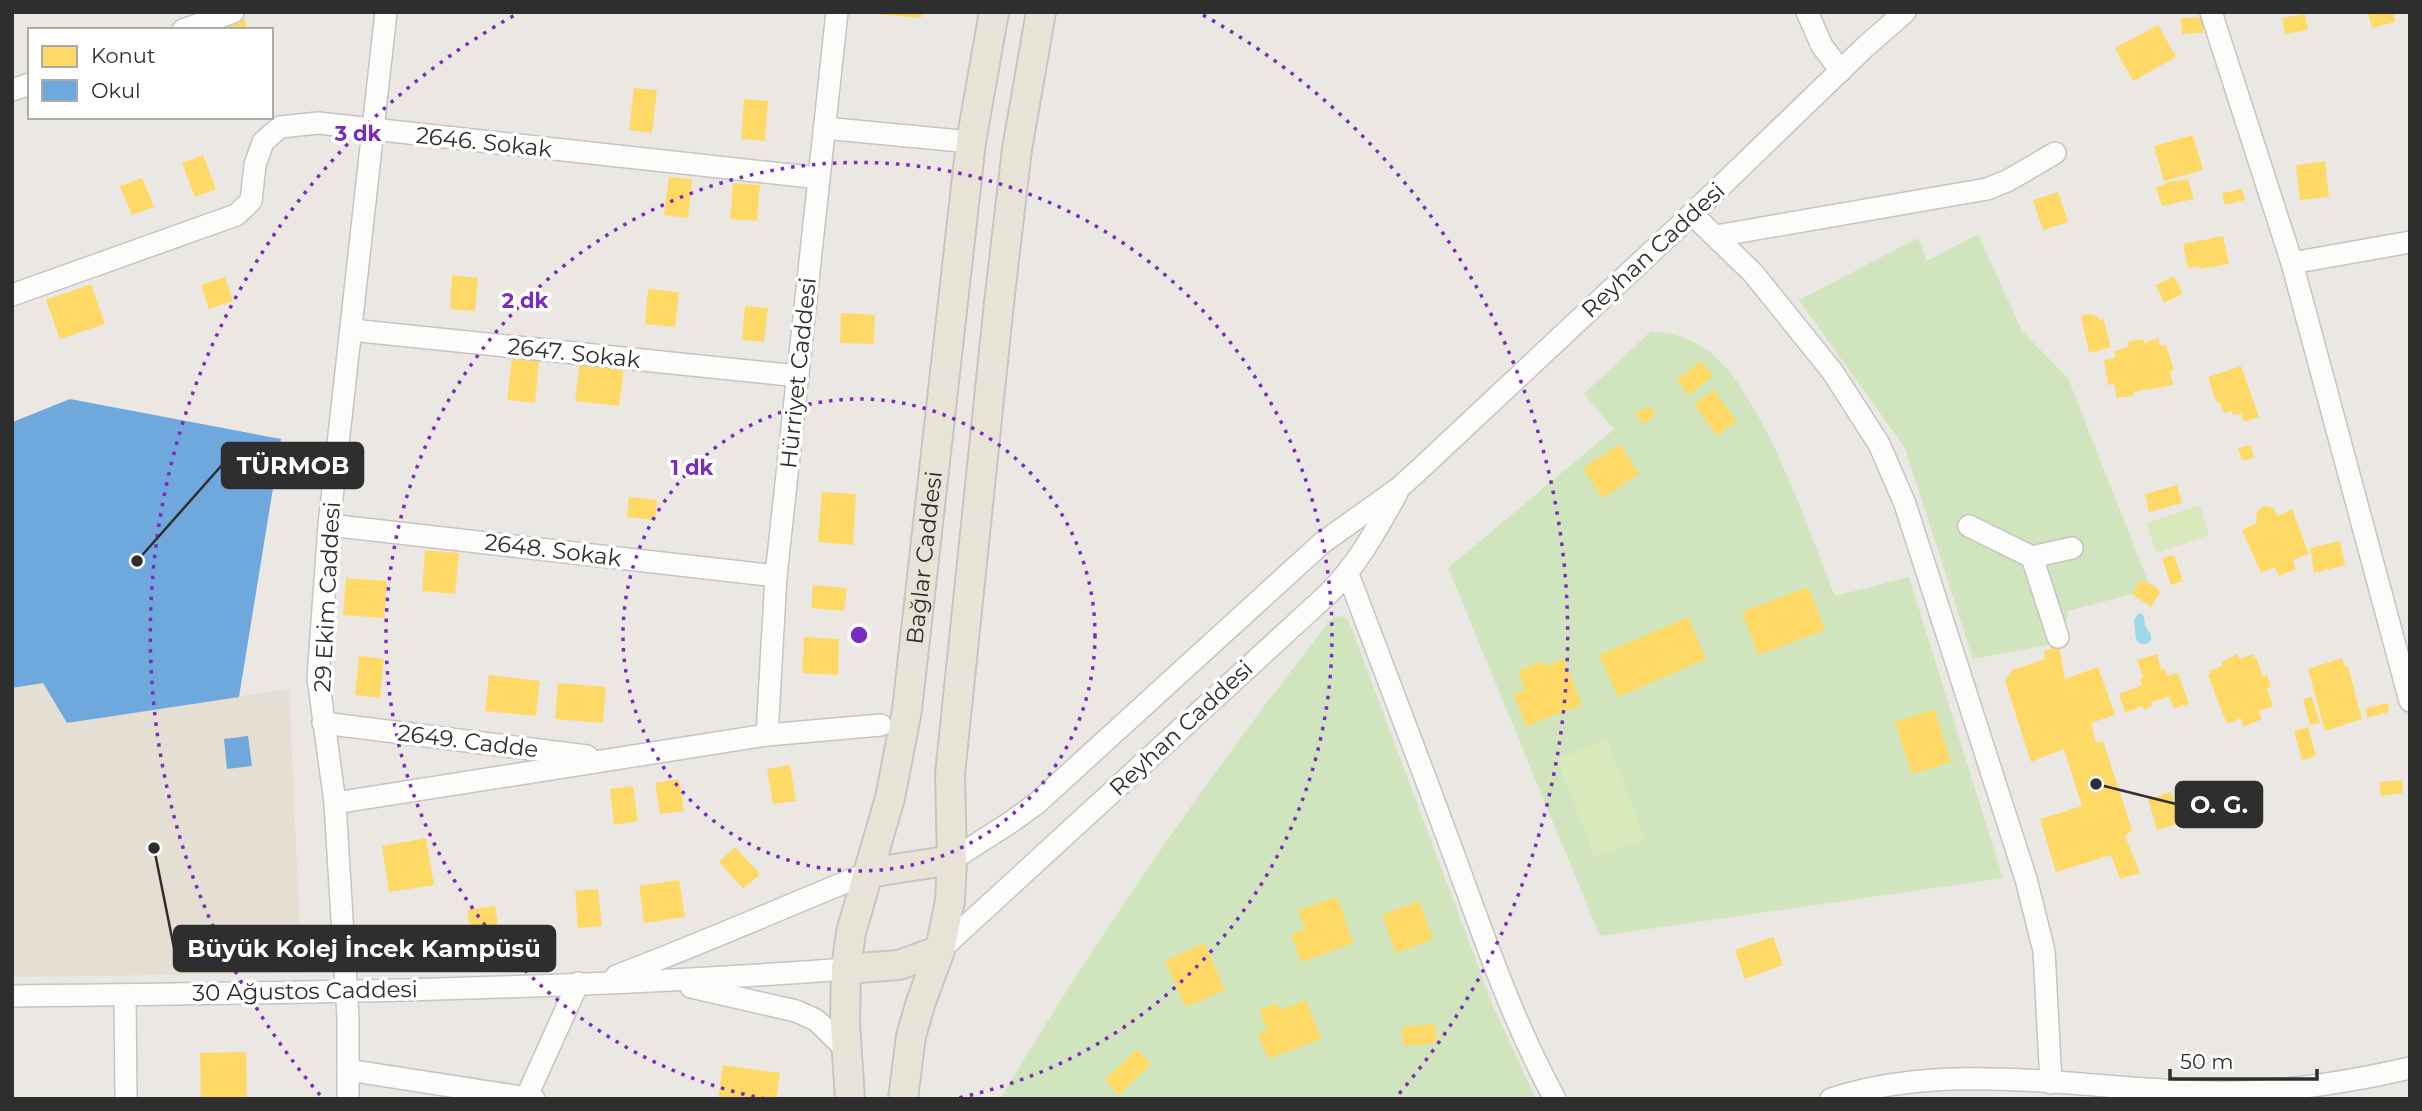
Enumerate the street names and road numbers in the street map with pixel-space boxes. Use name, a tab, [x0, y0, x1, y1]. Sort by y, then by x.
street label: 2646. Sokak	[415, 121, 554, 163]
street label: Reyhan Caddesi	[1576, 176, 1730, 324]
street label: Hürriyet Caddesi	[774, 276, 822, 470]
street label: 2647. Sokak	[506, 332, 642, 374]
street label: Bağlar Caddesi	[901, 470, 948, 646]
street label: 29 Ekim Caddesi	[308, 501, 346, 693]
street label: 2648. Sokak	[483, 528, 623, 572]
street label: Reyhan Caddesi	[1104, 654, 1258, 802]
street label: 2649. Cadde	[396, 718, 540, 764]
street label: 30 Ağustos Caddesi	[192, 975, 418, 1007]

